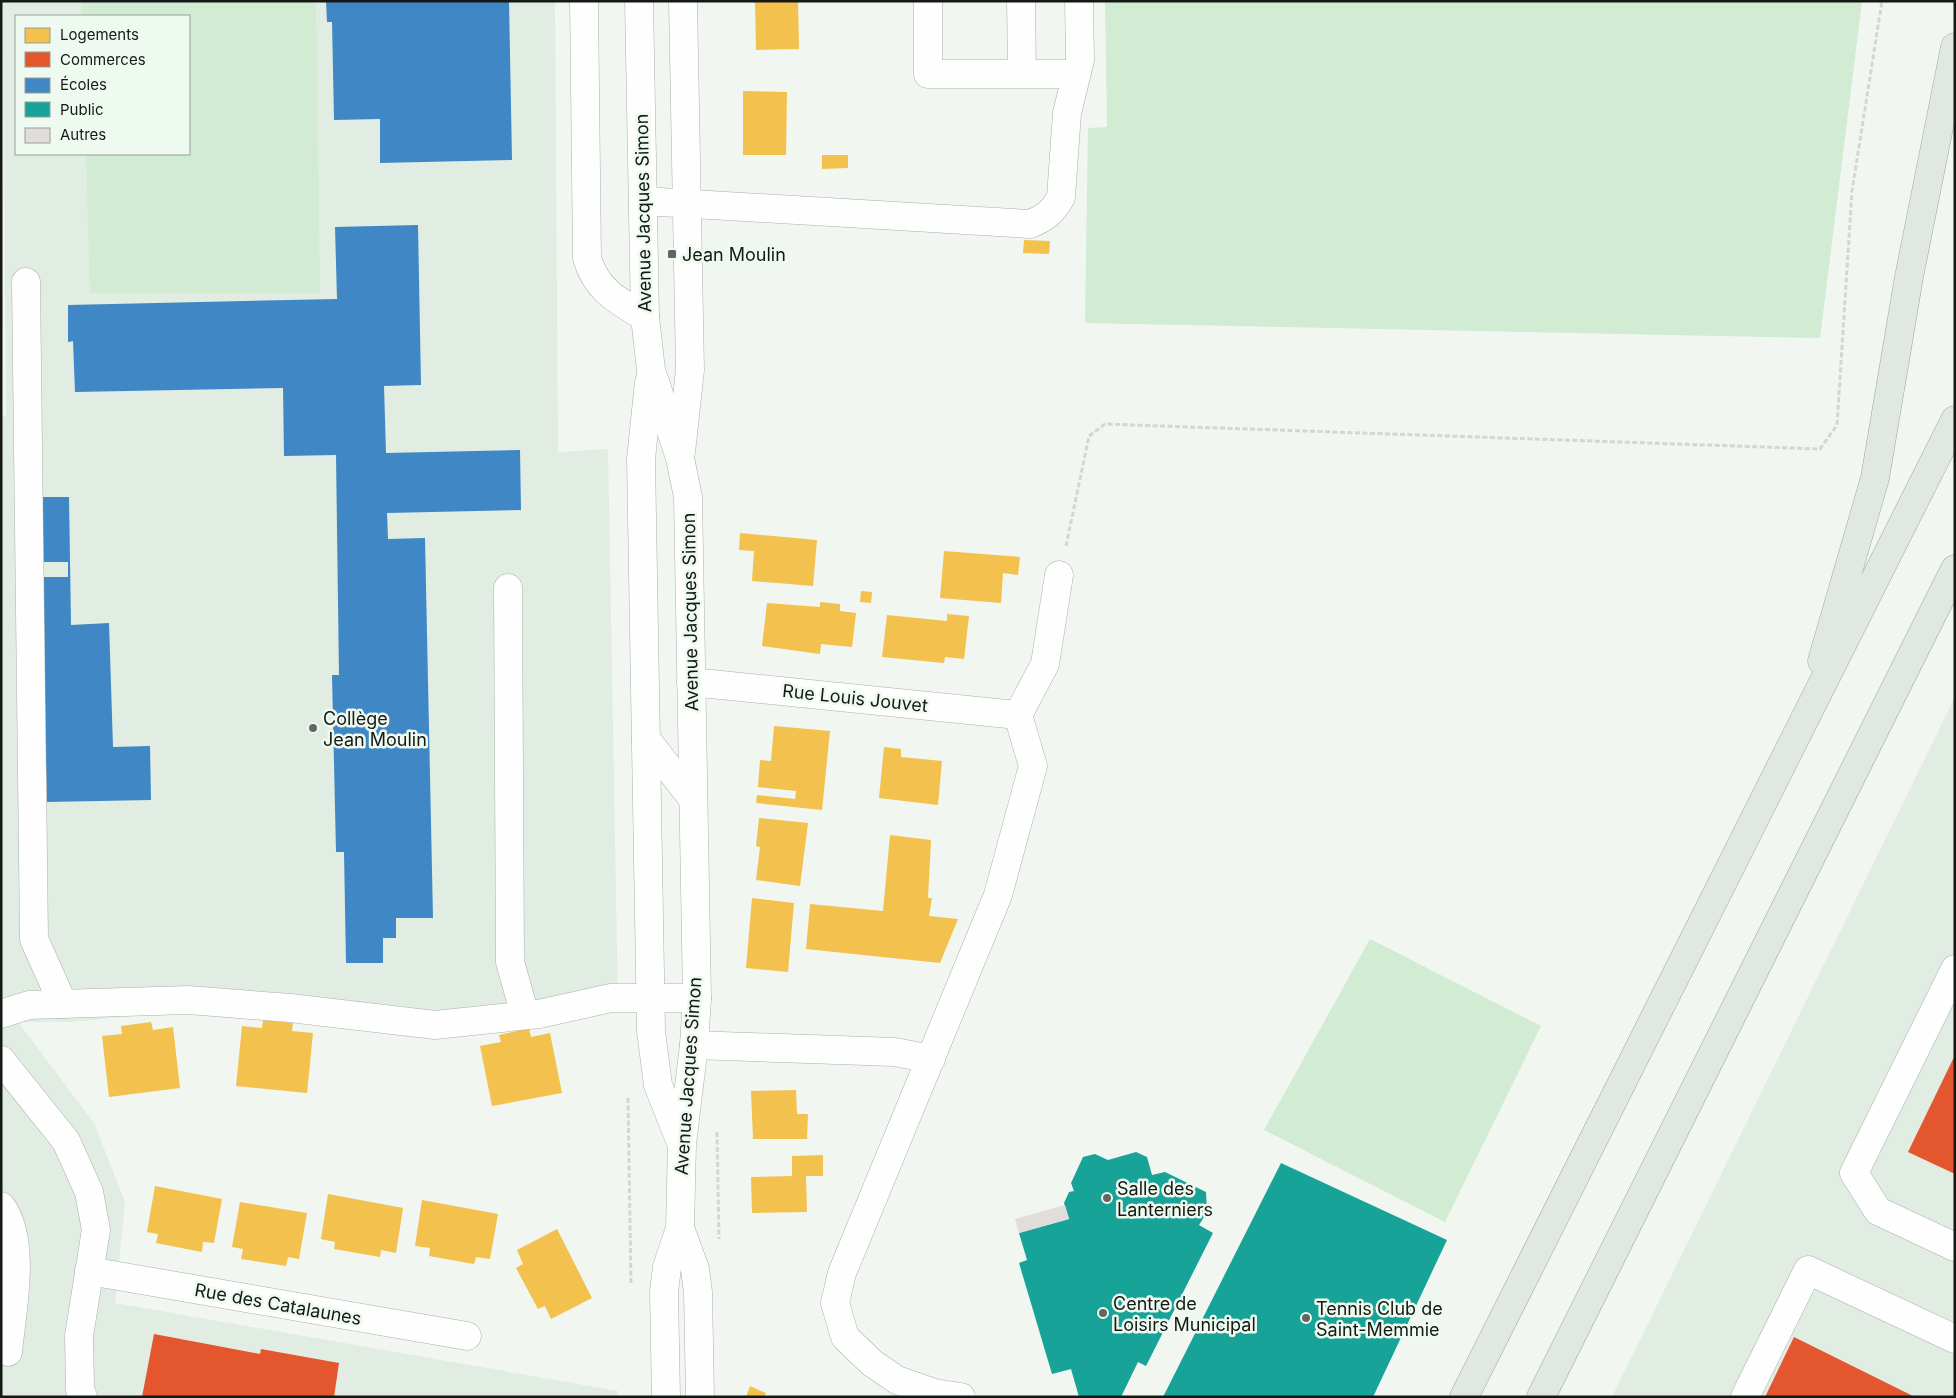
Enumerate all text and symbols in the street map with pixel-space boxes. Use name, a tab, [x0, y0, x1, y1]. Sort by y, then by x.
legend	[15, 15, 190, 155]
text: Logements	[60, 25, 139, 44]
text: Commerces	[60, 50, 146, 69]
text: Écoles	[60, 75, 107, 94]
text: Public	[60, 100, 103, 119]
street label: Avenue Jacques Simon	[631, 113, 655, 313]
text: Autres	[60, 125, 106, 144]
place label: Jean Moulin	[682, 244, 786, 265]
marker: Jean Moulin	[666, 248, 678, 260]
street label: Avenue Jacques Simon	[678, 512, 702, 712]
street label: Rue Louis Jouvet	[781, 680, 929, 716]
place label: Collège Jean Moulin	[323, 708, 427, 750]
marker: Collège Jean Moulin	[307, 722, 319, 734]
street label: Avenue Jacques Simon	[671, 976, 705, 1176]
place label: Salle des Lanterniers	[1117, 1178, 1213, 1220]
marker: Salle des Lanterniers	[1101, 1192, 1113, 1204]
street label: Rue des Catalaunes	[193, 1279, 363, 1329]
place label: Centre de Loisirs Municipal	[1113, 1293, 1256, 1335]
place label: Tennis Club de Saint-Memmie	[1316, 1298, 1443, 1340]
marker: Centre de Loisirs Municipal	[1097, 1307, 1109, 1319]
marker: Tennis Club de Saint-Memmie	[1300, 1312, 1312, 1324]

